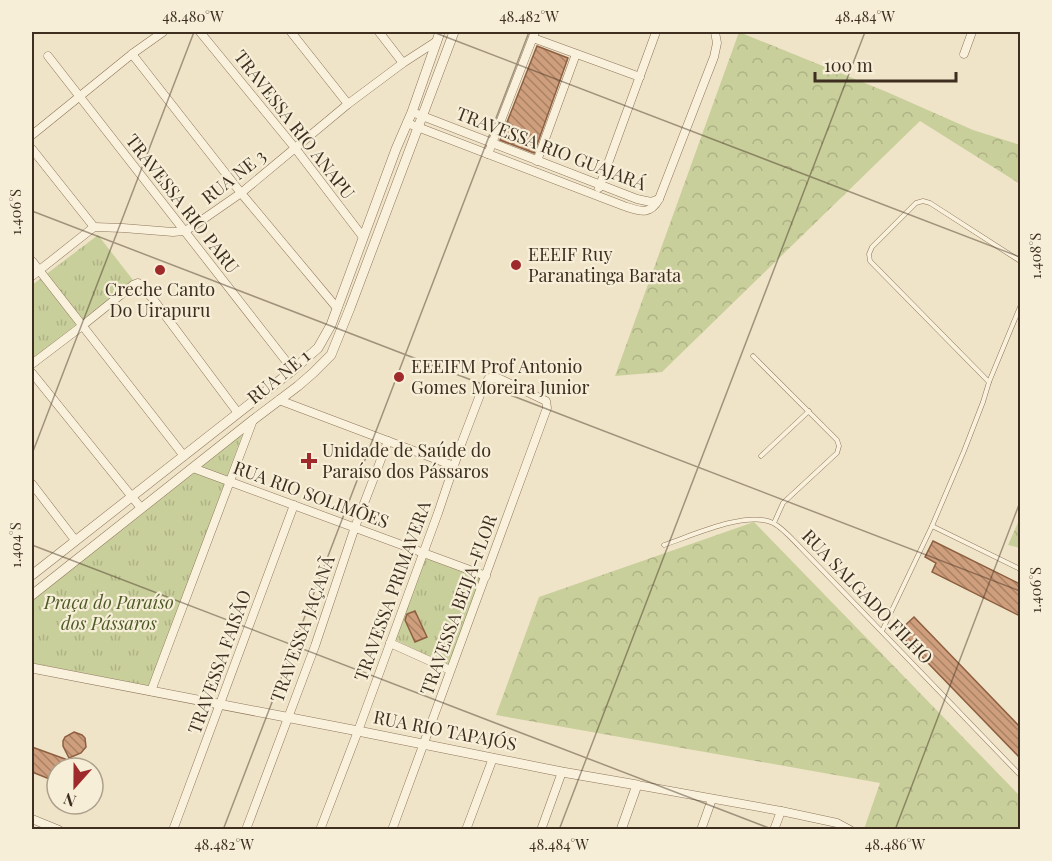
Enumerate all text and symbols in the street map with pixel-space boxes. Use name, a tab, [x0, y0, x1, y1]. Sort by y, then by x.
text: 48.480°W	[162, 6, 224, 26]
text: 48.482°W	[499, 6, 559, 26]
text: 48.484°W	[835, 6, 895, 26]
street label: TRAVESSA RIO ANAPU	[229, 45, 361, 204]
scale bar	[815, 45, 956, 83]
text: 100 m	[824, 53, 873, 77]
street label: TRAVESSA RIO GUAJARÁ	[453, 101, 650, 196]
street label: TRAVESSA RIO PARU	[121, 129, 245, 278]
street label: RUA NE 3	[196, 144, 270, 209]
text: 1.406°S	[5, 189, 25, 235]
text: 1.408°S	[1025, 233, 1045, 279]
place label: EEEIF Ruy Paranatinga Barata	[528, 242, 681, 287]
marker: EEEIF Ruy Paranatinga Barata	[509, 258, 523, 272]
marker: Creche Canto Do Uirapuru	[153, 263, 167, 277]
place label: Creche Canto Do Uirapuru	[105, 277, 215, 322]
street label: RUA NE 1	[242, 343, 315, 409]
place label: EEEIFM Prof Antonio Gomes Moreira Junior	[411, 354, 590, 399]
marker: EEEIFM Prof Antonio Gomes Moreira Junior	[392, 370, 406, 384]
place label: Unidade de Saúde do Paraíso dos Pássaros	[322, 438, 491, 483]
marker: Unidade de Saúde do Paraíso dos Pássaros	[300, 452, 318, 470]
street label: RUA RIO SOLIMÕES	[230, 455, 392, 533]
street label: TRAVESSA PRIMAVERA	[348, 496, 436, 684]
street label: TRAVESSA BEIJA-FLOR	[414, 511, 502, 698]
text: 1.404°S	[5, 522, 25, 568]
street label: RUA SALGADO FILHO	[797, 524, 938, 669]
street label: TRAVESSA JAÇANÃ	[264, 551, 340, 706]
text: 1.406°S	[1025, 567, 1045, 613]
street label: TRAVESSA FAISÃO	[182, 586, 256, 737]
park label: Praça do Paraíso dos Pássaros	[43, 590, 174, 635]
street label: RUA RIO TAPAJÓS	[372, 704, 519, 756]
north arrow	[45, 756, 105, 816]
text: N	[60, 788, 79, 812]
text: 48.482°W	[194, 834, 254, 854]
text: 48.484°W	[529, 834, 589, 854]
text: 48.486°W	[865, 834, 926, 854]

